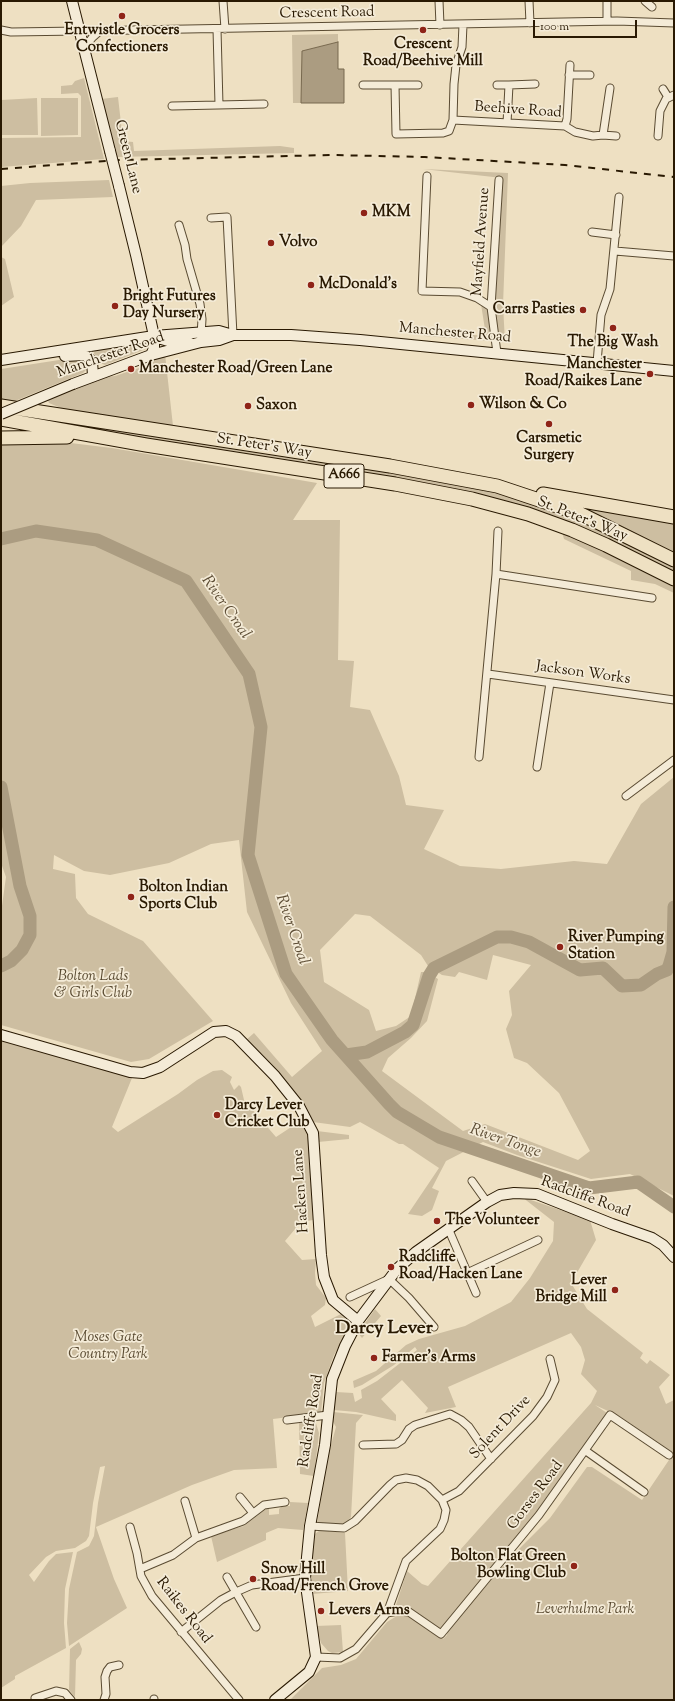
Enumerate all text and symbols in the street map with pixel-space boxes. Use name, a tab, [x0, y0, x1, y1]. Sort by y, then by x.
street label: Crescent Road	[279, 4, 375, 24]
marker: Entwistle Grocers Confectioners	[117, 11, 127, 21]
scale bar	[535, 12, 639, 38]
text: 100 m	[540, 18, 569, 36]
place label: Entwistle Grocers Confectioners	[64, 22, 180, 57]
marker: Crescent Road/Beehive Mill	[418, 25, 428, 35]
place label: Crescent Road/Beehive Mill	[363, 36, 483, 71]
street label: Beehive Road	[474, 99, 562, 123]
street label: Green Lane	[109, 118, 145, 196]
street label: Mayfield Avenue	[469, 187, 495, 297]
place label: MKM	[372, 204, 410, 222]
marker: MKM	[359, 208, 369, 218]
place label: Volvo	[279, 234, 317, 252]
marker: Volvo	[266, 238, 276, 248]
place label: McDonald's	[319, 276, 397, 294]
marker: McDonald's	[306, 280, 316, 290]
place label: Bright Futures Day Nursery	[123, 288, 216, 323]
marker: Bright Futures Day Nursery	[110, 301, 120, 311]
place label: Carrs Pasties	[493, 301, 575, 319]
marker: Carrs Pasties	[578, 305, 588, 315]
street label: Manchester Road	[398, 320, 512, 348]
marker: The Big Wash	[608, 323, 618, 333]
street label: Manchester Road	[55, 329, 167, 383]
place label: The Big Wash	[568, 334, 658, 352]
place label: Manchester Road/Raikes Lane	[525, 356, 642, 391]
place label: Manchester Road/Green Lane	[139, 360, 332, 378]
marker: Manchester Road/Green Lane	[126, 364, 136, 374]
marker: Manchester Road/Raikes Lane	[645, 369, 655, 379]
place label: Wilson & Co	[479, 396, 567, 414]
place label: Saxon	[256, 397, 297, 415]
marker: Wilson & Co	[466, 400, 476, 410]
marker: Saxon	[243, 401, 253, 411]
marker: Carsmetic Surgery	[544, 419, 554, 429]
place label: Carsmetic Surgery	[516, 430, 582, 465]
street label: St. Peter's Way	[215, 431, 313, 463]
road number: A666	[324, 464, 364, 488]
street label: St. Peter's Way	[534, 494, 630, 546]
water label: River Croal	[196, 573, 254, 643]
street label: Jackson Works	[535, 658, 631, 690]
place label: Bolton Indian Sports Club	[139, 879, 228, 914]
marker: Bolton Indian Sports Club	[126, 892, 136, 902]
water label: River Croal	[270, 892, 312, 968]
place label: River Pumping Station	[568, 929, 664, 964]
marker: River Pumping Station	[555, 942, 565, 952]
park label: Bolton Lads & Girls Club	[54, 968, 132, 1003]
place label: Darcy Lever Cricket Club	[225, 1097, 309, 1132]
marker: Darcy Lever Cricket Club	[212, 1110, 222, 1120]
water label: River Tonge	[467, 1121, 543, 1163]
street label: Hacken Lane	[290, 1149, 314, 1233]
street label: Radcliffe Road	[538, 1174, 632, 1222]
place label: The Volunteer	[445, 1212, 539, 1230]
marker: The Volunteer	[432, 1216, 442, 1226]
place label: Radcliffe Road/Hacken Lane	[399, 1249, 522, 1284]
marker: Radcliffe Road/Hacken Lane	[386, 1262, 396, 1272]
place label: Lever Bridge Mill	[536, 1272, 607, 1307]
marker: Lever Bridge Mill	[610, 1285, 620, 1295]
district label: Darcy Lever	[335, 1319, 433, 1341]
park label: Moses Gate Country Park	[68, 1329, 148, 1364]
place label: Farmer's Arms	[382, 1349, 476, 1367]
marker: Farmer's Arms	[369, 1353, 379, 1363]
street label: Radcliffe Road	[296, 1373, 328, 1469]
street label: Solent Drive	[467, 1392, 535, 1464]
street label: Gorses Road	[504, 1458, 568, 1534]
place label: Bolton Flat Green Bowling Club	[451, 1548, 566, 1583]
place label: Snow Hill Road/French Grove	[261, 1561, 389, 1596]
marker: Bolton Flat Green Bowling Club	[569, 1561, 579, 1571]
street label: Raikes Road	[151, 1574, 215, 1648]
marker: Snow Hill Road/French Grove	[248, 1574, 258, 1584]
park label: Leverhulme Park	[536, 1601, 634, 1619]
place label: Levers Arms	[329, 1602, 410, 1620]
marker: Levers Arms	[316, 1606, 326, 1616]

